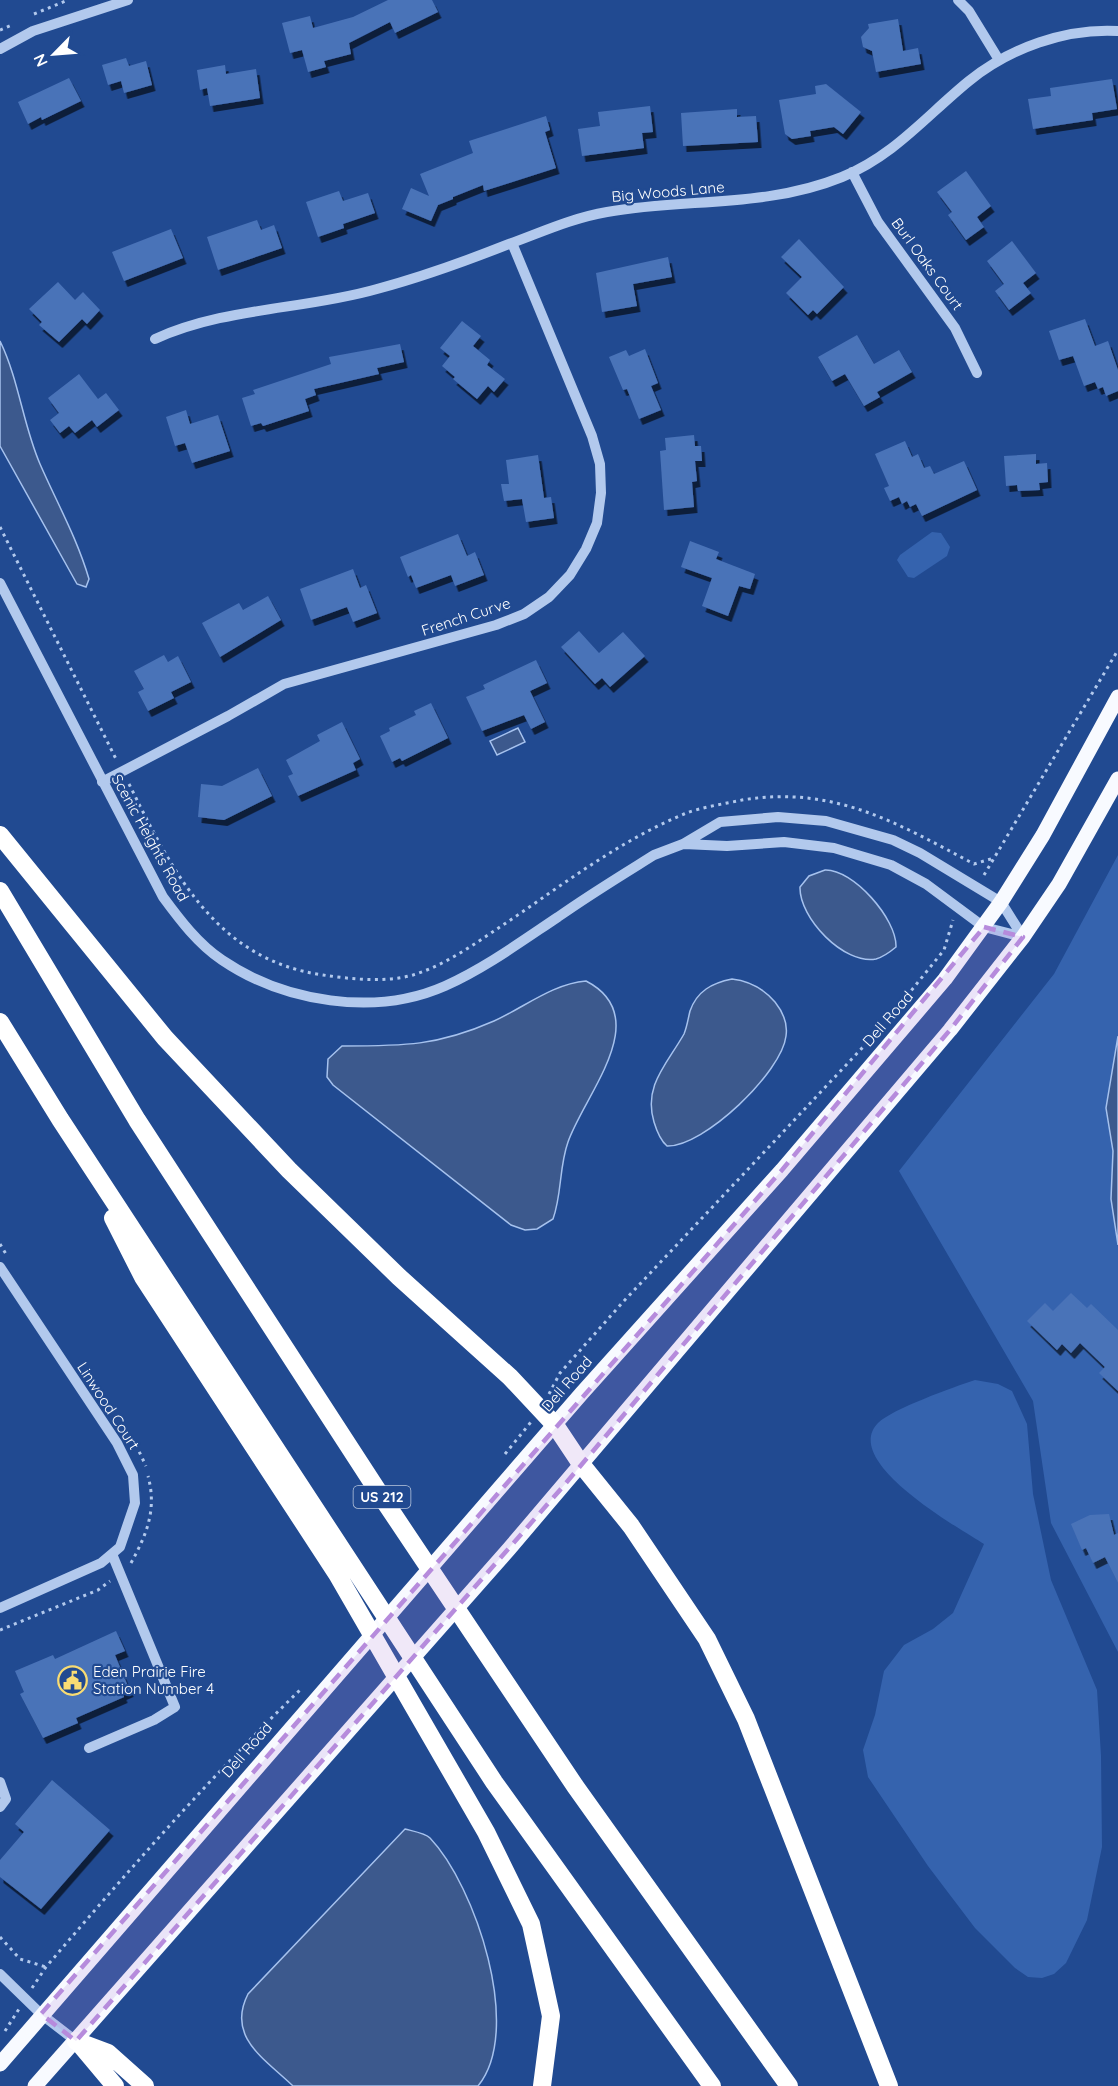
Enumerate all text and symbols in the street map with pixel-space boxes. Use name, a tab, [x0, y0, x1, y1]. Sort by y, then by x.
north arrow	[24, 24, 84, 84]
text: N	[29, 51, 52, 70]
street label: Big Woods Lane	[611, 177, 725, 206]
street label: Burl Oaks Court	[888, 214, 967, 314]
street label: French Curve	[419, 593, 513, 640]
street label: Scenic Heights Road	[108, 771, 193, 905]
street label: Dell Road	[858, 987, 917, 1050]
street label: Dell Road	[537, 1352, 596, 1415]
street label: Linwood Court	[73, 1358, 144, 1453]
road number: US 212	[354, 1486, 410, 1508]
place label: Eden Prairie Fire Station Number 4	[93, 1662, 214, 1698]
public building icon: Eden Prairie Fire Station Number 4	[56, 1665, 88, 1697]
street label: Dell Road	[217, 1718, 276, 1781]

